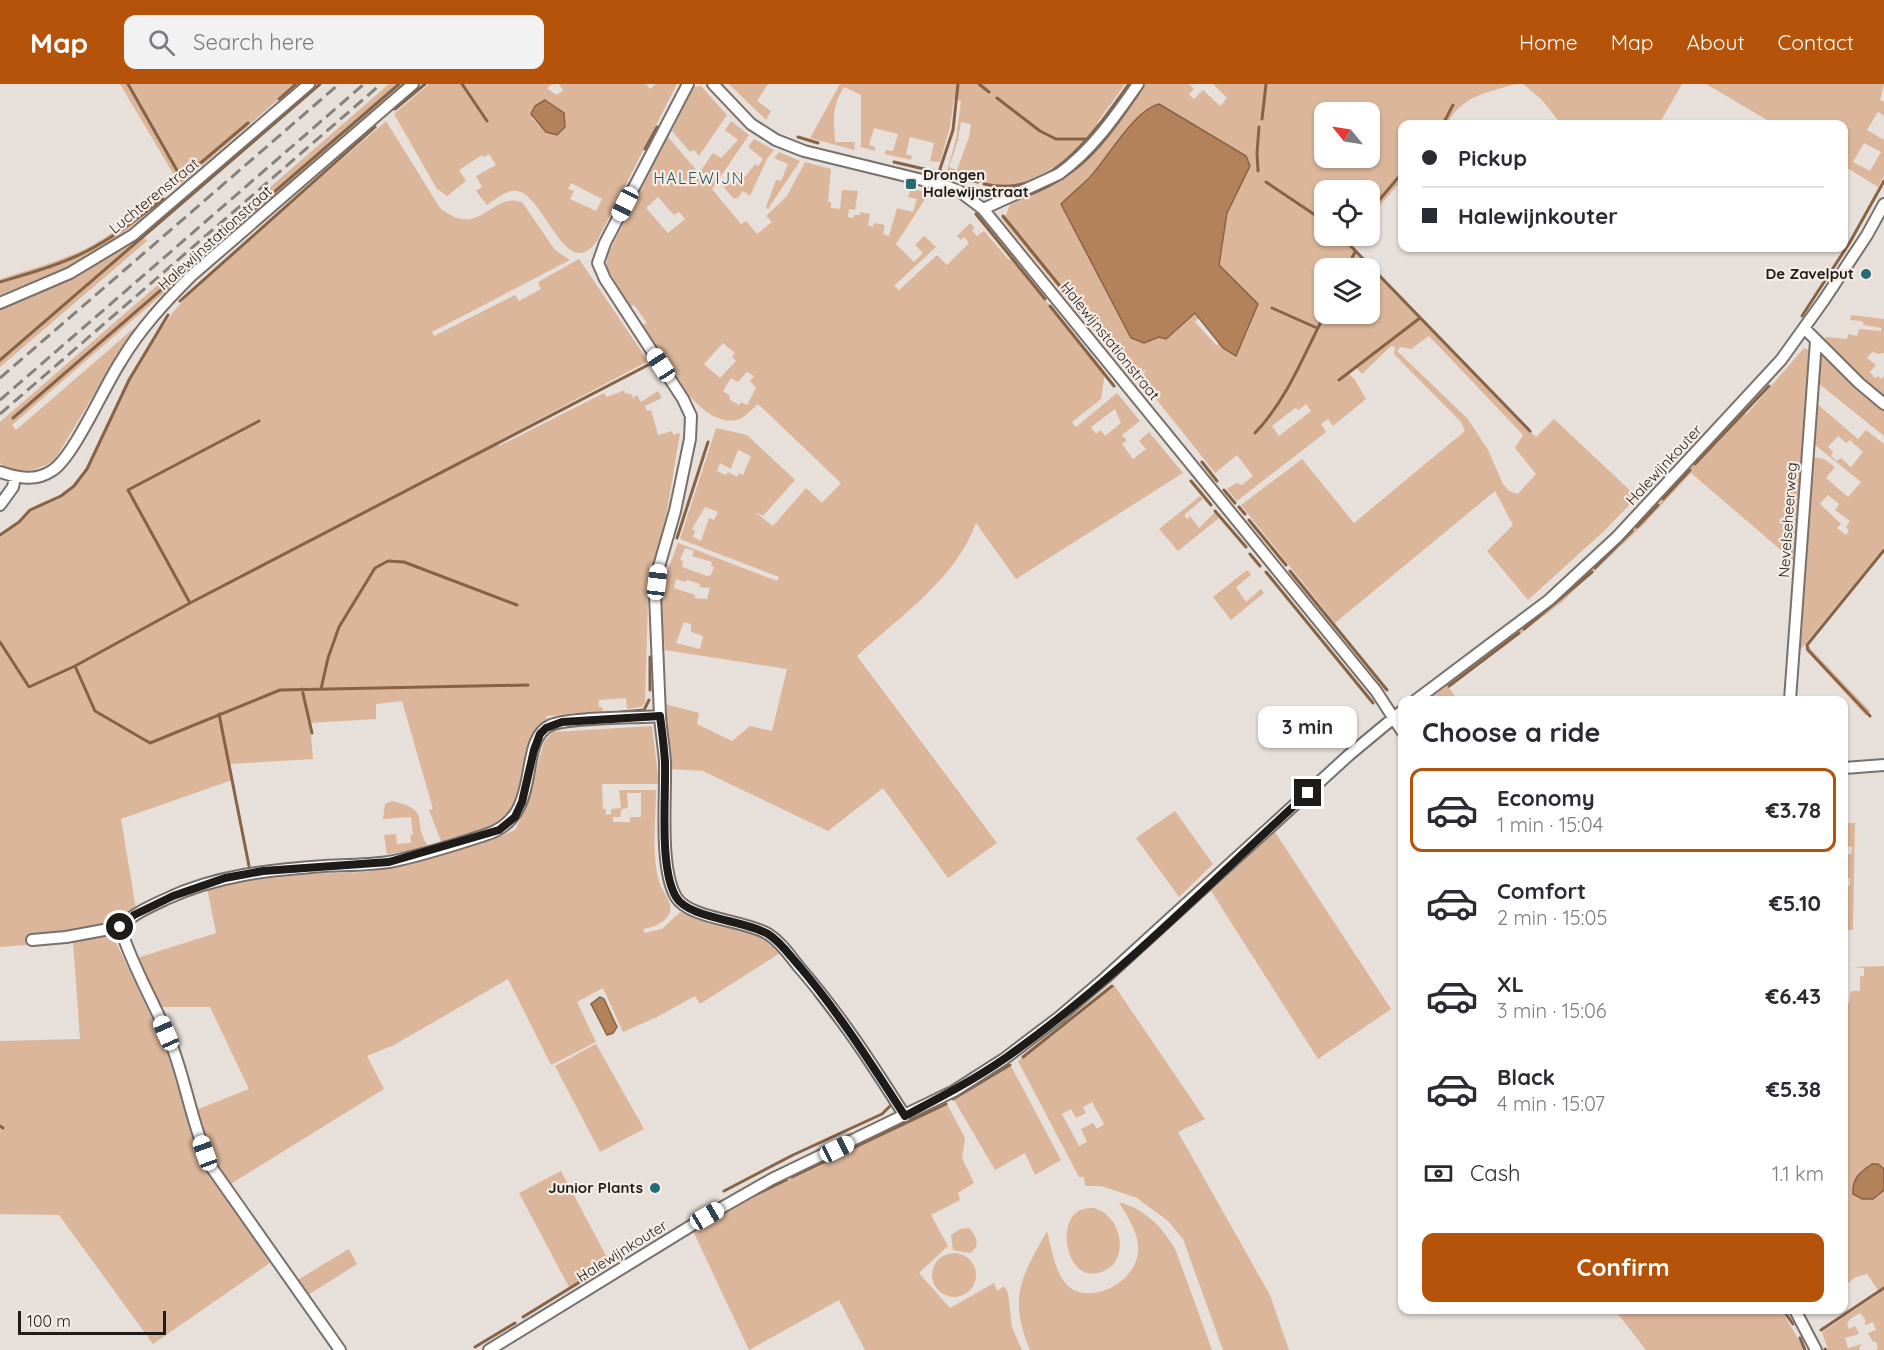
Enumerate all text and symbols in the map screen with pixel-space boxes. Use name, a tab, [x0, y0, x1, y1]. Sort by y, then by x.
search box	[124, 15, 544, 69]
text: Map	[30, 25, 88, 60]
icon: search	[145, 26, 178, 59]
text: Search here	[193, 28, 315, 56]
text: Home	[1519, 29, 1578, 55]
text: Map	[1611, 29, 1654, 55]
text: About	[1687, 29, 1745, 55]
text: Contact	[1778, 29, 1854, 55]
north arrow	[1314, 102, 1380, 168]
map controls	[1314, 102, 1380, 324]
text: Pickup	[1458, 144, 1527, 172]
street label: Luchterenstraat	[105, 154, 202, 238]
place label: Drongen Halewijnstraat	[923, 165, 1029, 201]
district label: HALEWIJN	[653, 168, 745, 188]
marker: Drongen Halewijnstraat	[904, 177, 918, 191]
button: locate	[1314, 180, 1380, 246]
street label: Halewijnstationstraat	[154, 181, 276, 294]
car	[609, 184, 641, 224]
text: Halewijnkouter	[1458, 202, 1618, 230]
button: layers	[1314, 258, 1380, 324]
place label: De Zavelput	[1766, 264, 1854, 283]
marker: De Zavelput	[1859, 267, 1873, 281]
street label: Halewijnstationstraat	[1057, 277, 1164, 404]
car	[644, 345, 678, 385]
street label: Halewijnkouter	[1621, 420, 1706, 509]
street label: Nevelseheerweg	[1774, 462, 1801, 578]
car	[646, 563, 668, 601]
callout: 3 min	[1258, 706, 1358, 748]
text: 3 min	[1282, 714, 1333, 739]
text: Choose a ride	[1422, 715, 1600, 749]
route end	[1294, 779, 1321, 806]
icon: car	[1425, 783, 1479, 837]
text: Economy	[1497, 784, 1595, 812]
text: €3.78	[1766, 796, 1821, 824]
text: 1 min · 15:04	[1497, 812, 1603, 837]
icon: car	[1425, 876, 1479, 930]
text: Comfort	[1497, 877, 1586, 905]
text: €5.10	[1769, 889, 1821, 917]
text: 2 min · 15:05	[1497, 905, 1607, 930]
route start	[106, 913, 133, 940]
icon: car	[1425, 969, 1479, 1023]
text: XL	[1497, 970, 1524, 998]
text: €6.43	[1765, 982, 1821, 1010]
text: 3 min · 15:06	[1497, 998, 1607, 1023]
car	[150, 1013, 182, 1053]
icon: car	[1425, 1062, 1479, 1116]
text: Black	[1497, 1063, 1555, 1091]
text: €5.38	[1766, 1075, 1821, 1103]
text: 4 min · 15:07	[1497, 1091, 1605, 1116]
car	[190, 1133, 220, 1173]
car	[817, 1133, 857, 1165]
icon: cash	[1422, 1157, 1455, 1190]
text: Cash	[1470, 1159, 1521, 1187]
text: 1.1 km	[1772, 1161, 1824, 1186]
place label: Junior Plants	[548, 1178, 643, 1197]
marker: Junior Plants	[648, 1181, 662, 1195]
car	[687, 1199, 727, 1233]
street label: Halewijnkouter	[573, 1215, 671, 1286]
button: Confirm	[1422, 1233, 1824, 1302]
scale bar	[18, 1308, 166, 1336]
text: 100 m	[27, 1311, 71, 1331]

